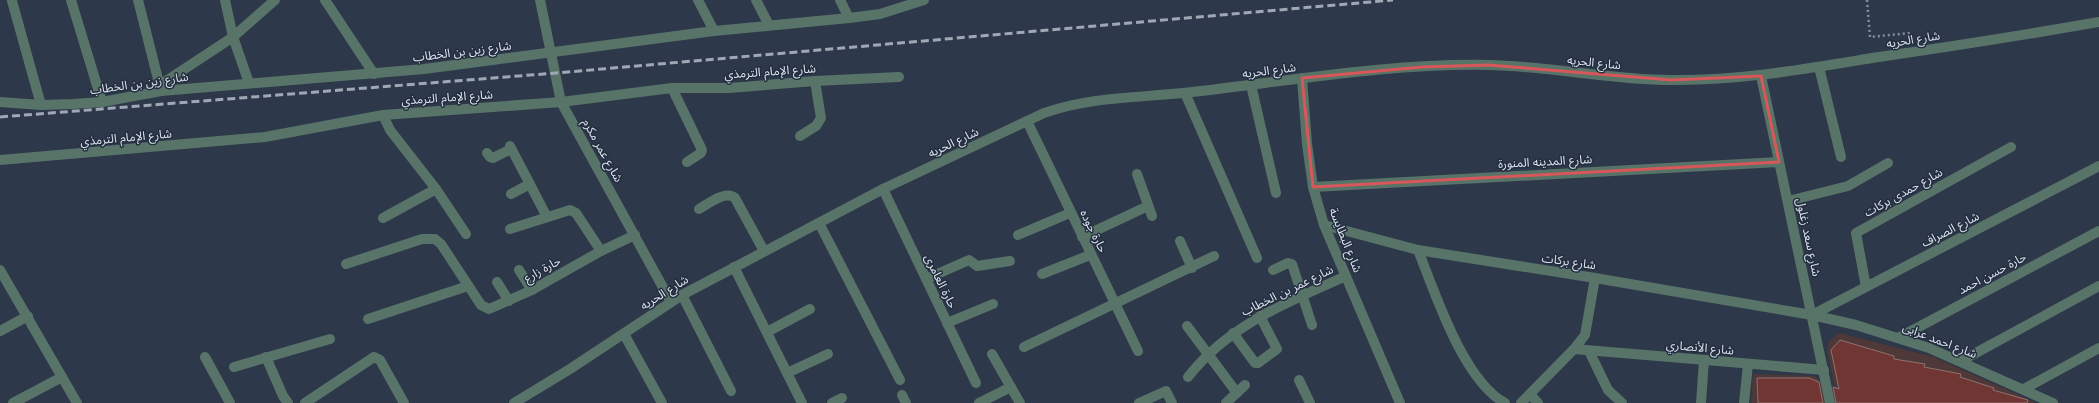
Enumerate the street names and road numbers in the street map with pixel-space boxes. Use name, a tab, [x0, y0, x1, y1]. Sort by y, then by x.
street label: شارع الحريه	[1885, 27, 1941, 53]
street label: شارع زين بن الخطاب	[412, 38, 512, 66]
street label: شارع الحريه	[1566, 52, 1622, 74]
street label: شارع الحريه	[1241, 59, 1297, 83]
street label: شارع الإمام الترمذي	[724, 60, 817, 84]
street label: شارع زين بن الخطاب	[89, 69, 189, 99]
street label: شارع الإمام الترمذي	[401, 86, 494, 110]
street label: شارع عمر مكرم	[578, 116, 627, 185]
street label: شارع الحريه	[925, 124, 982, 162]
street label: شارع الإمام الترمذي	[80, 126, 173, 151]
street label: شارع المدينه المنورة	[1498, 151, 1593, 173]
street label: شارع حمدى بركات	[1861, 164, 1946, 221]
street label: شارع سعد زغلول	[1791, 196, 1825, 278]
street label: شارع البطايسة	[1324, 205, 1366, 275]
street label: حارة جوده	[1077, 207, 1111, 255]
street label: شارع الصراف	[1918, 208, 1982, 252]
street label: حارة حسن احمد	[1955, 249, 2029, 297]
street label: شارع بركات	[1541, 250, 1597, 274]
street label: حارة العامرى	[921, 251, 961, 311]
street label: حارة زارع	[521, 253, 564, 287]
street label: شارع عمر بن الخطاب	[1239, 261, 1336, 321]
street label: شارع الحريه	[637, 271, 692, 314]
street label: شارع احمد عرابى	[1900, 319, 1979, 363]
street label: شارع الأنصاري	[1665, 337, 1735, 360]

